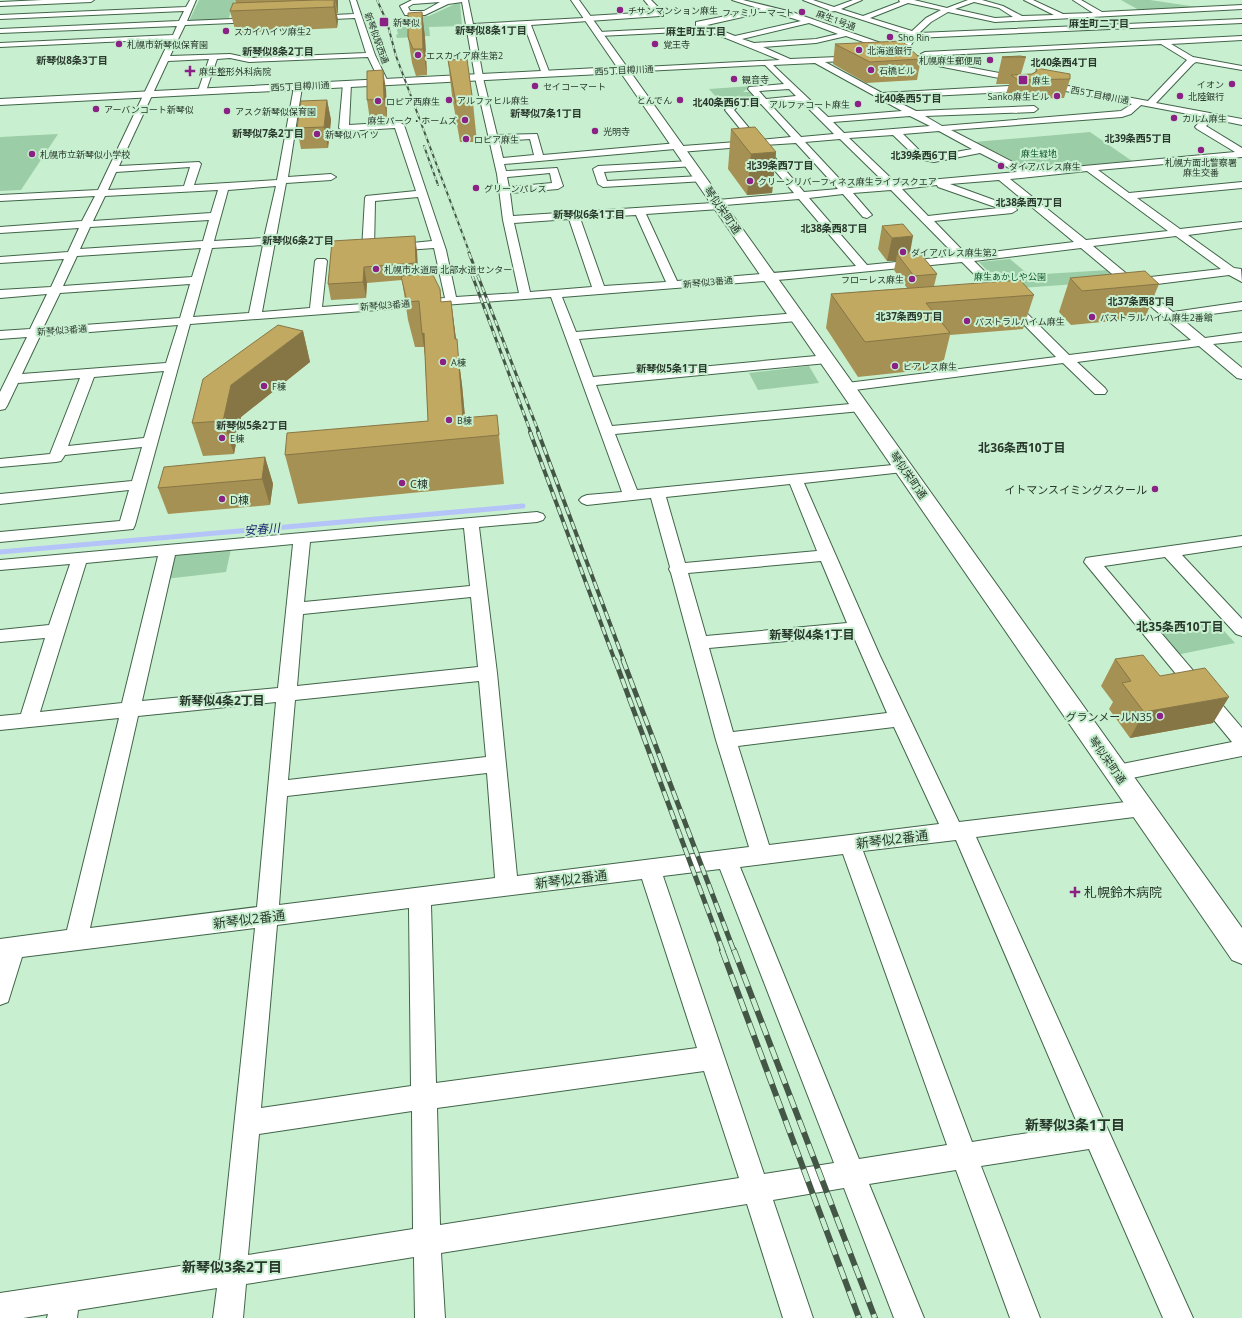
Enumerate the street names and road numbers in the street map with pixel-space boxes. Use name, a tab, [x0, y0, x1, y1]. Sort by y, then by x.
street label: 麻生1号通	[814, 7, 858, 33]
street label: 新琴似駅西通	[362, 10, 392, 66]
street label: 西5丁目樽川通	[594, 62, 654, 78]
street label: 西5丁目樽川通	[270, 78, 330, 94]
street label: 西5丁目樽川通	[1070, 83, 1130, 107]
street label: 琴似栄町通	[701, 183, 745, 237]
street label: 新琴似3番通	[682, 273, 734, 291]
street label: 新琴似3番通	[360, 297, 410, 313]
street label: 新琴似3番通	[37, 322, 87, 338]
street label: 琴似栄町通	[887, 448, 931, 502]
street label: 琴似栄町通	[1086, 733, 1130, 787]
street label: 新琴似2番通	[855, 826, 929, 852]
street label: 新琴似2番通	[534, 866, 608, 892]
street label: 新琴似2番通	[212, 906, 286, 932]

